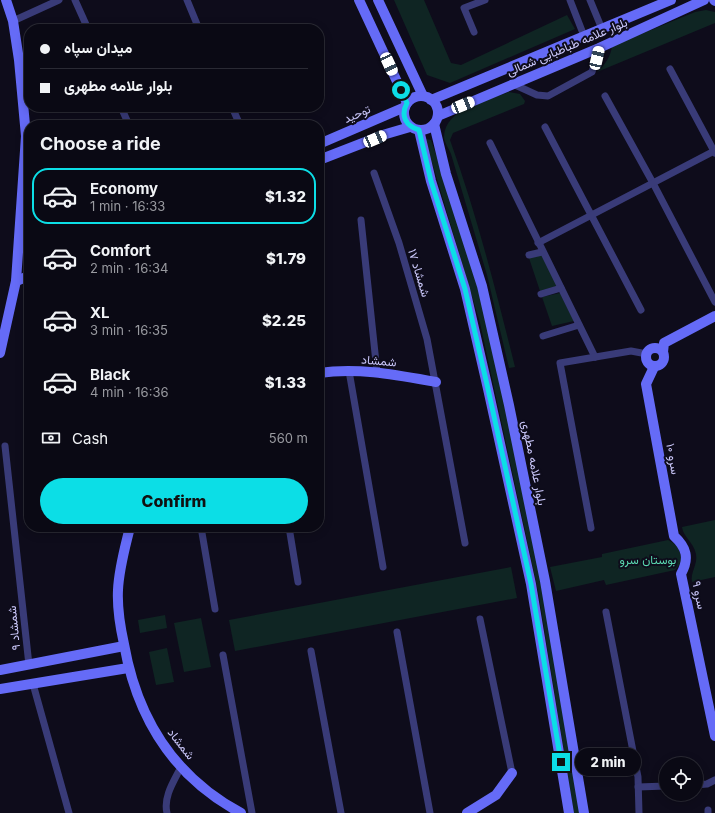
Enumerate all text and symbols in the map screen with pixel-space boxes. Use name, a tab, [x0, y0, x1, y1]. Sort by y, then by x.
street label: بلوار علامه طباطبایی شمالی	[504, 14, 630, 80]
text: میدان سپاه	[64, 38, 132, 57]
car	[588, 45, 606, 71]
car	[378, 51, 400, 77]
text: بلوار علامه مطهری	[64, 76, 172, 95]
route start	[392, 81, 410, 99]
car	[450, 95, 476, 115]
street label: توحید	[341, 101, 373, 127]
car	[362, 129, 388, 149]
text: Choose a ride	[40, 133, 161, 154]
icon: car	[42, 178, 78, 214]
text: Economy	[90, 179, 158, 198]
text: $1.32	[265, 187, 306, 206]
text: 1 min · 16:33	[90, 198, 165, 214]
icon: car	[42, 240, 78, 276]
text: Comfort	[90, 241, 151, 260]
street label: شمشاد ۱۷	[405, 247, 434, 299]
text: $1.79	[266, 249, 306, 268]
text: 2 min · 16:34	[90, 260, 168, 276]
icon: car	[42, 302, 78, 338]
text: XL	[90, 303, 110, 322]
text: $2.25	[262, 311, 306, 330]
text: 3 min · 16:35	[90, 322, 168, 338]
street label: شمشاد	[361, 351, 397, 370]
icon: car	[42, 364, 78, 400]
text: Black	[90, 365, 130, 384]
text: $1.33	[265, 373, 306, 392]
text: 4 min · 16:36	[90, 384, 169, 400]
street label: بلوار علامه مطهری	[518, 419, 550, 507]
icon: cash	[40, 427, 62, 449]
text: Cash	[72, 429, 108, 448]
text: 560 m	[269, 430, 308, 446]
street label: سرو ۱۰	[662, 442, 684, 476]
button: Confirm	[40, 478, 308, 524]
park label: بوستان سرو	[620, 552, 676, 568]
street label: سرو ۹	[688, 579, 710, 611]
street label: شمشاد ۹	[4, 605, 23, 651]
street label: شمشاد	[165, 725, 198, 762]
callout: 2 min	[575, 748, 641, 776]
route end	[552, 753, 570, 771]
text: 2 min	[590, 754, 626, 770]
map controls	[659, 757, 703, 801]
button: locate	[659, 757, 703, 801]

